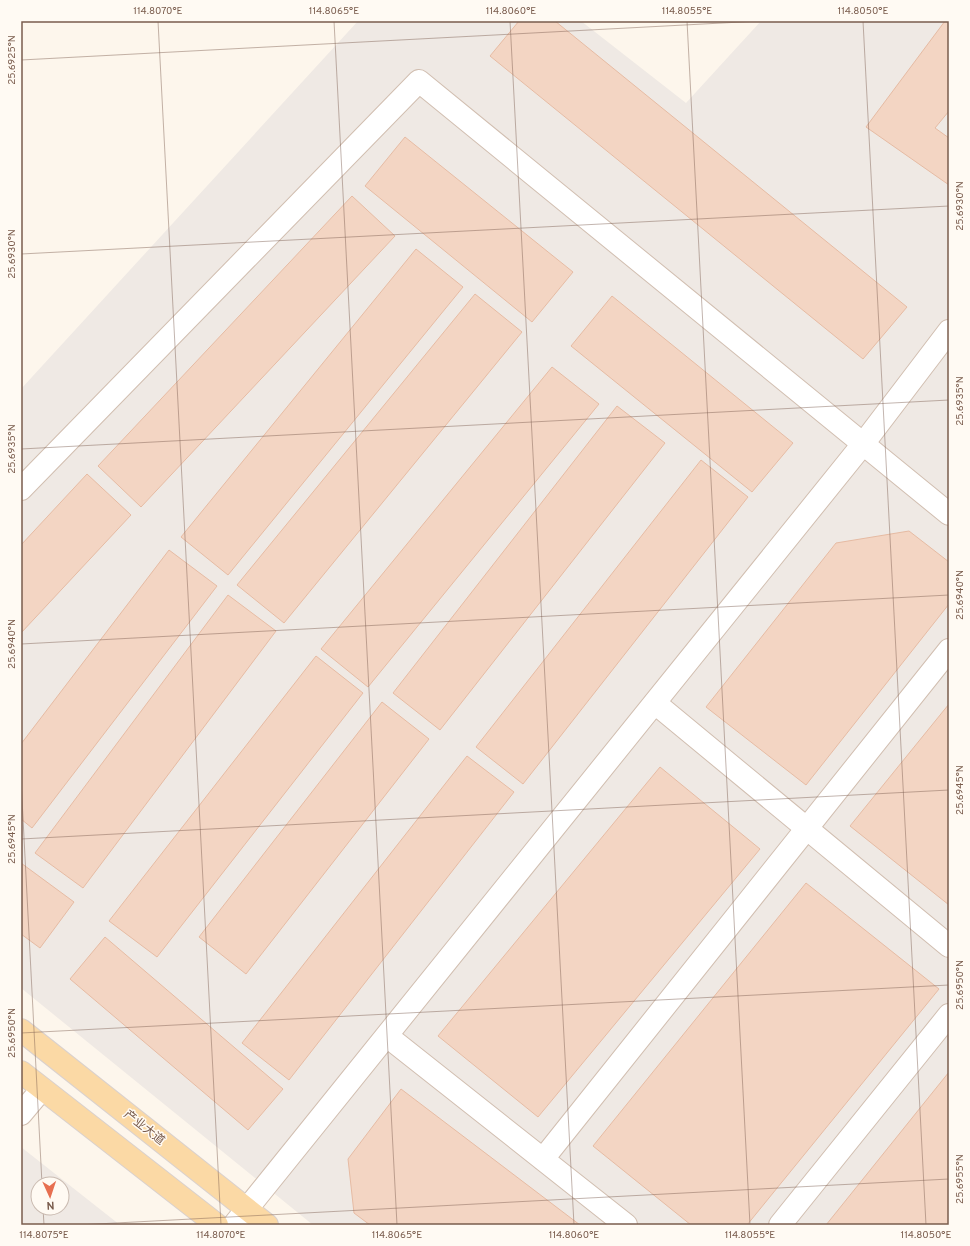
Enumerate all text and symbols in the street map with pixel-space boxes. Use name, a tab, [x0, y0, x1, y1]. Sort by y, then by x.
text: 114.8070°E	[133, 5, 183, 18]
text: 114.8065°E	[309, 5, 359, 18]
text: 114.8060°E	[486, 5, 536, 18]
text: 114.8055°E	[662, 5, 712, 18]
text: 114.8050°E	[838, 5, 888, 18]
text: 25.6925°N	[6, 35, 19, 85]
text: 25.6930°N	[954, 181, 967, 231]
text: 25.6930°N	[6, 229, 19, 279]
text: 25.6935°N	[954, 376, 967, 426]
text: 25.6935°N	[6, 424, 19, 474]
text: 25.6940°N	[954, 570, 967, 620]
text: 25.6940°N	[6, 619, 19, 669]
text: 25.6945°N	[954, 765, 967, 815]
text: 25.6945°N	[6, 814, 19, 864]
text: 25.6950°N	[954, 960, 967, 1010]
text: 25.6950°N	[6, 1008, 19, 1058]
street label: 产业大道	[120, 1107, 168, 1149]
text: 25.6955°N	[954, 1154, 967, 1204]
north arrow	[30, 1176, 70, 1216]
text: N	[46, 1198, 55, 1212]
text: 114.8075°E	[19, 1229, 69, 1242]
text: 114.8070°E	[196, 1229, 246, 1242]
text: 114.8065°E	[372, 1229, 422, 1242]
text: 114.8060°E	[549, 1229, 599, 1242]
text: 114.8055°E	[725, 1229, 775, 1242]
text: 114.8050°E	[901, 1229, 951, 1242]

